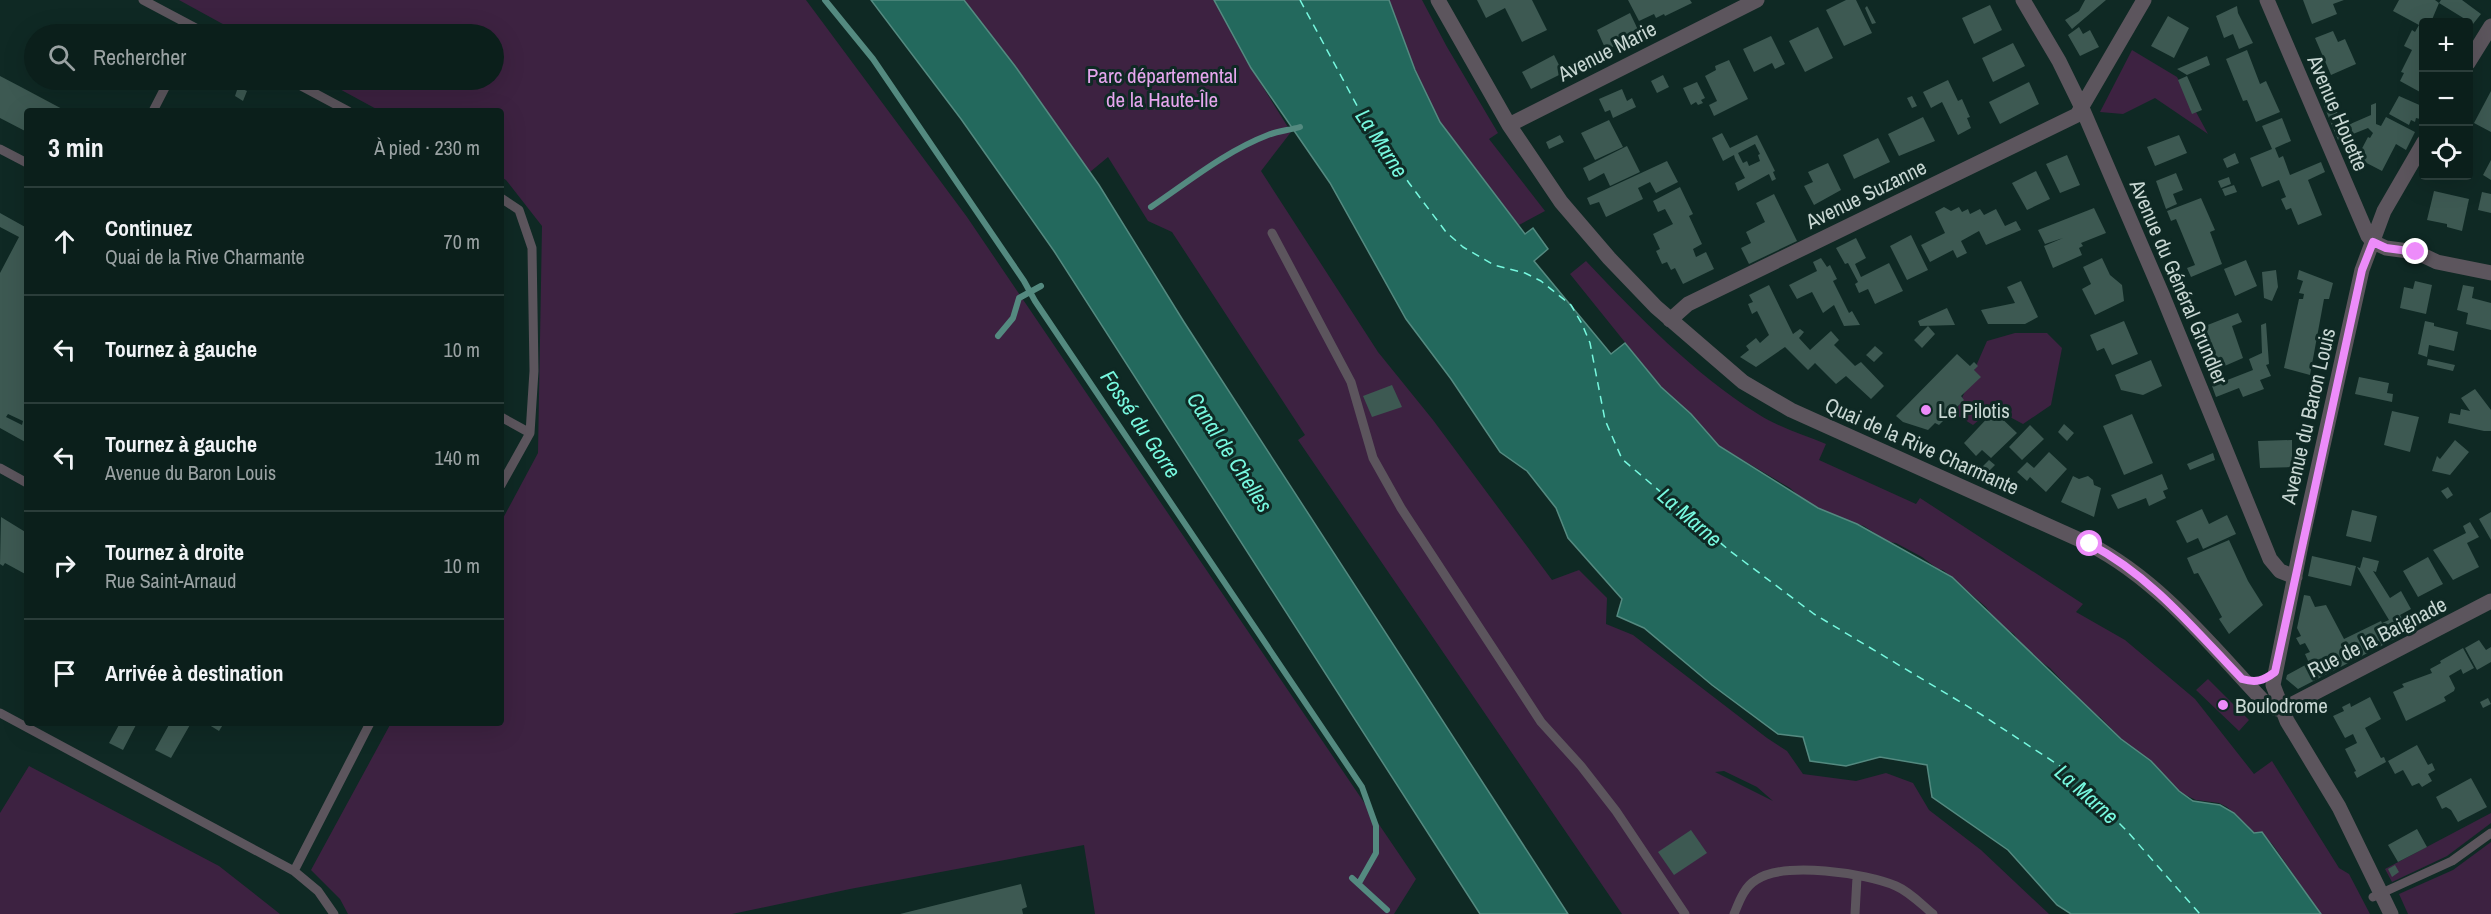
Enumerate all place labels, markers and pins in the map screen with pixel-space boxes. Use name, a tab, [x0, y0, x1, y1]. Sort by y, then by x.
place label: Le Pilotis	[1938, 396, 2010, 425]
marker: Le Pilotis	[1919, 403, 1933, 417]
place label: Boulodrome	[2235, 691, 2328, 720]
marker: Boulodrome	[2216, 698, 2230, 712]

